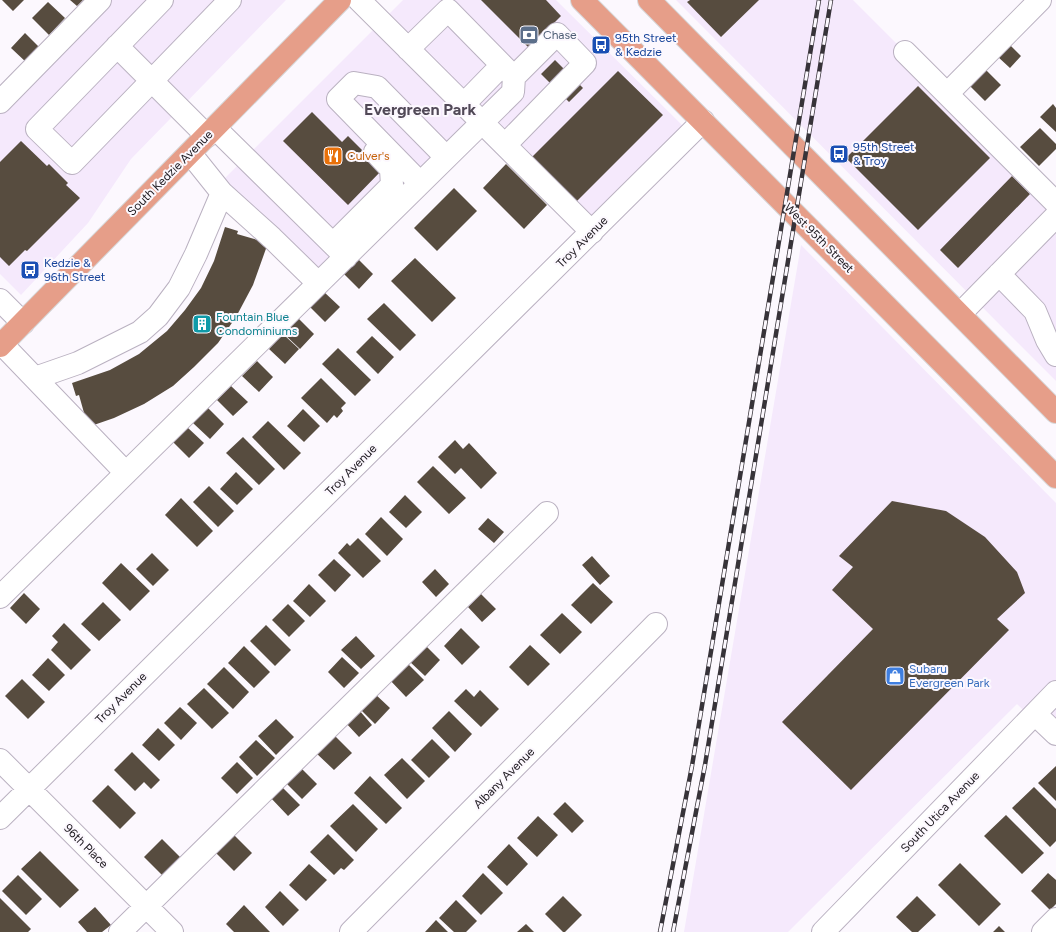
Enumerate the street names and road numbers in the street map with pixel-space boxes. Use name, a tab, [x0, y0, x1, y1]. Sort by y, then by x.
street label: South Kedzie Avenue	[124, 127, 216, 219]
street label: West 95th Street	[781, 200, 857, 276]
street label: Troy Avenue	[553, 213, 611, 271]
street label: Troy Avenue	[322, 441, 380, 499]
street label: Troy Avenue	[92, 669, 150, 727]
street label: Albany Avenue	[471, 744, 538, 811]
street label: South Utica Avenue	[898, 768, 983, 855]
street label: 96th Place	[61, 821, 111, 871]

